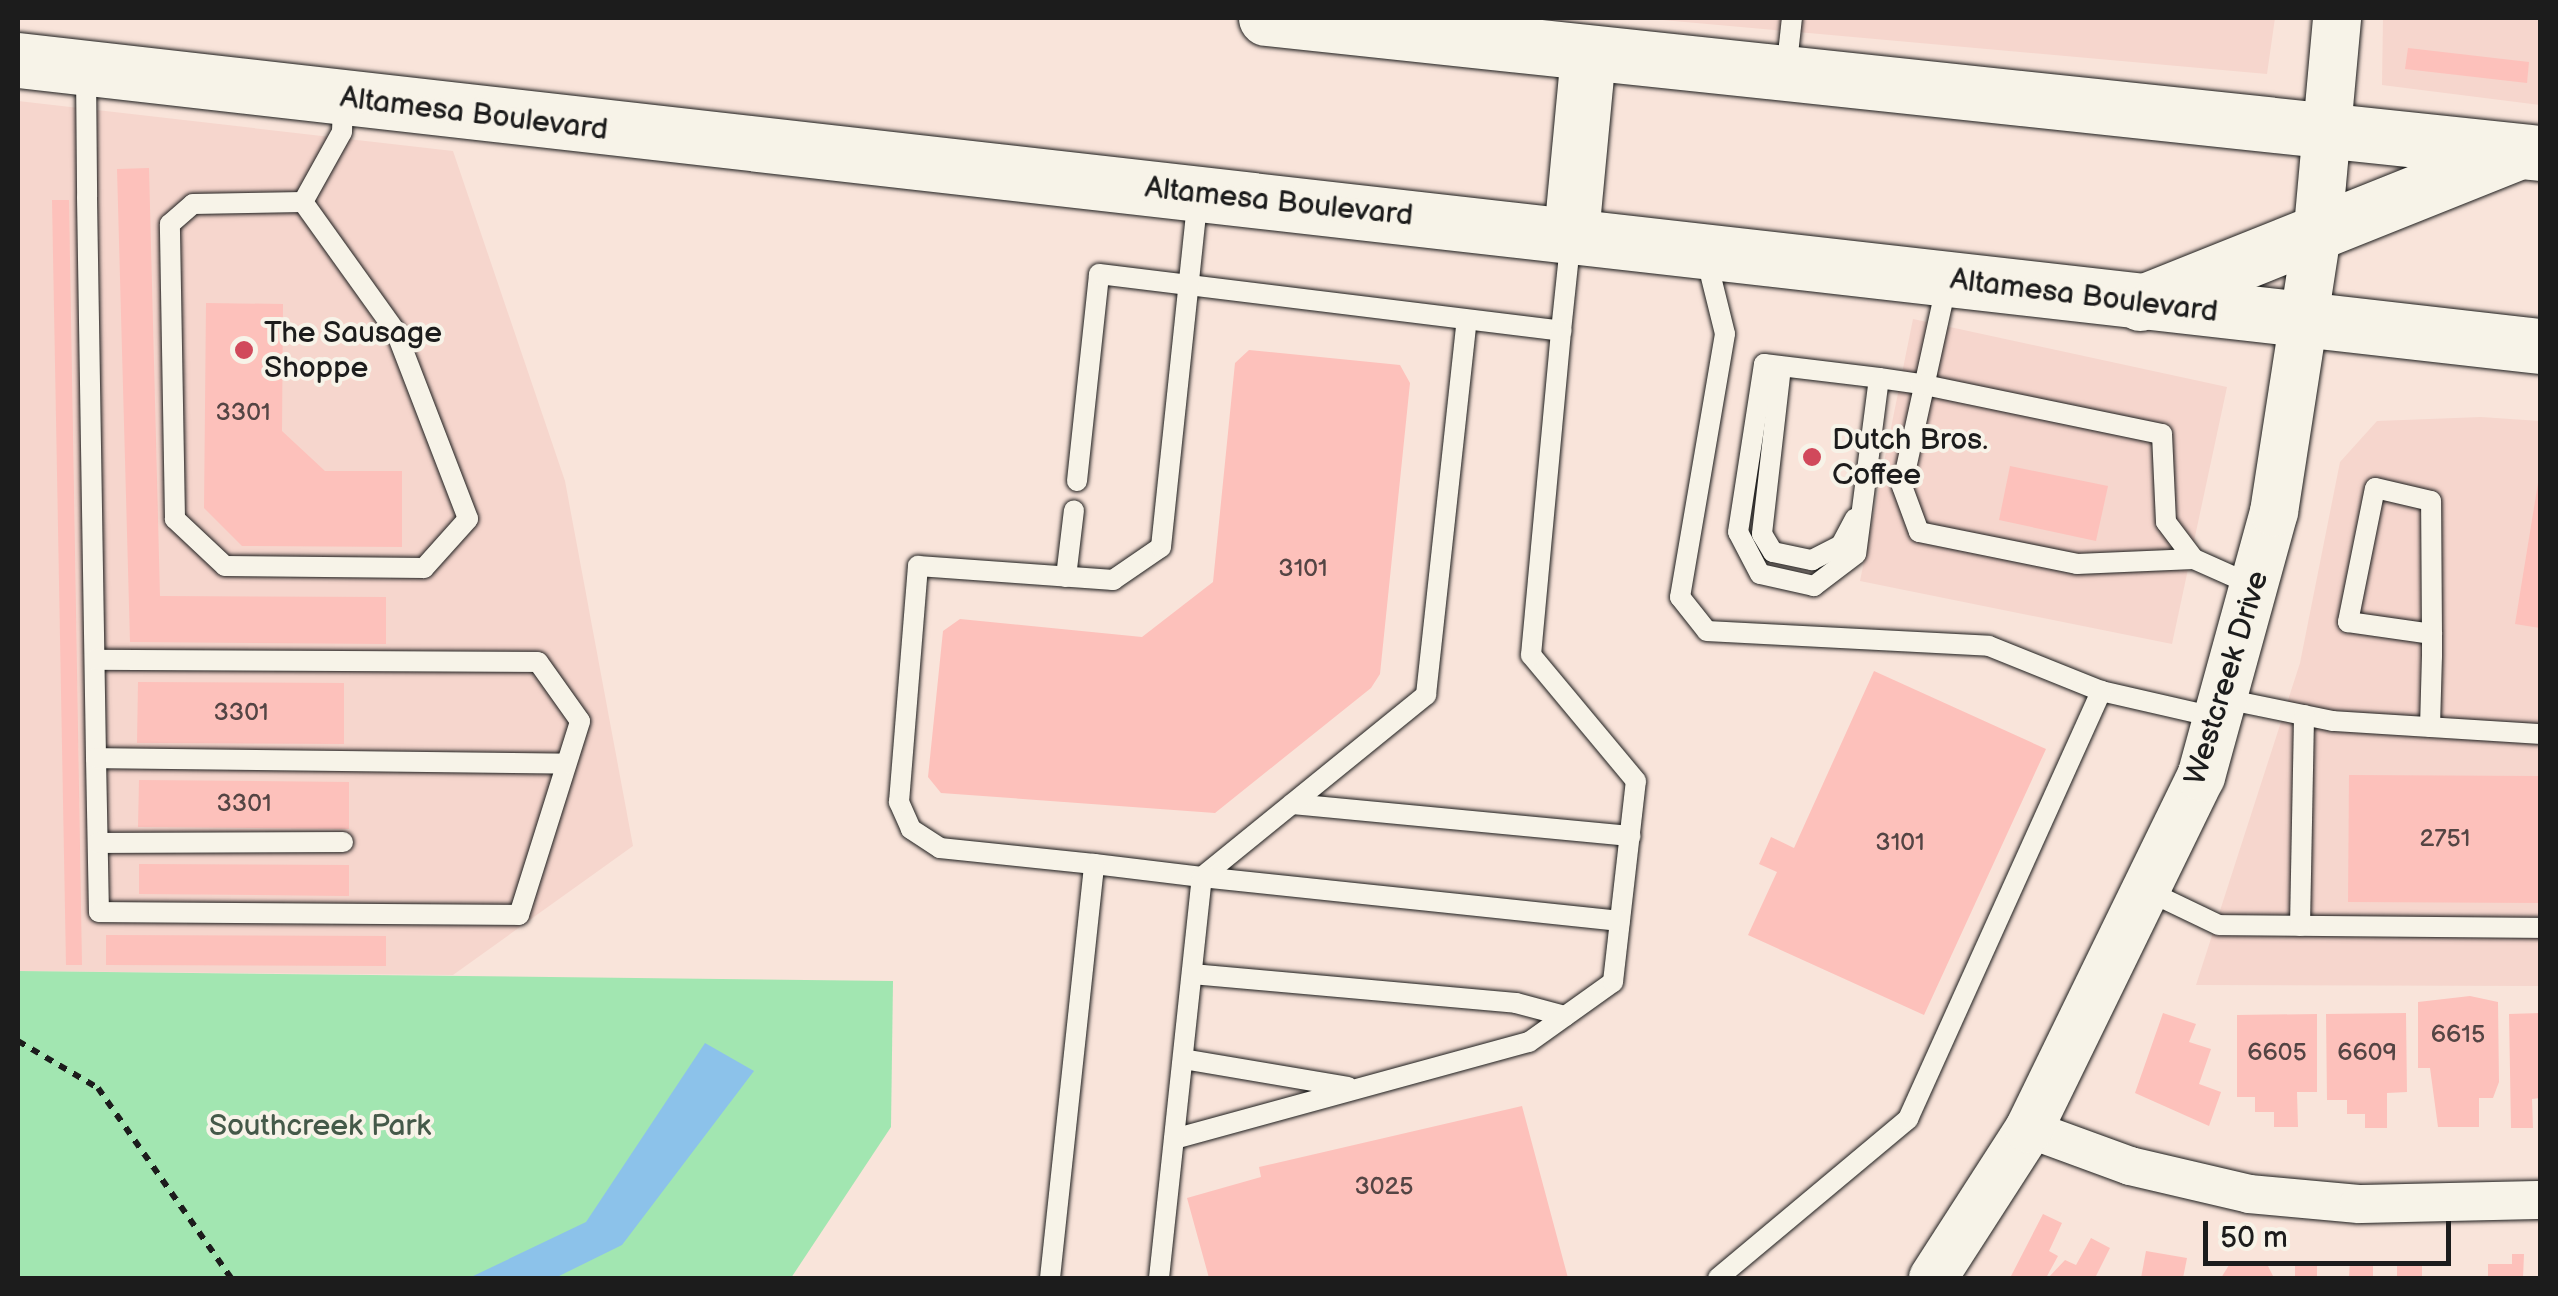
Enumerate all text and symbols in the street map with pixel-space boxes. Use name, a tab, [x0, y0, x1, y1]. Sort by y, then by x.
street label: Altamesa Boulevard	[338, 80, 610, 148]
street label: Altamesa Boulevard	[1143, 170, 1415, 234]
street label: Altamesa Boulevard	[1948, 262, 2220, 330]
place label: The Sausage Shoppe	[264, 315, 443, 386]
marker: The Sausage Shoppe	[233, 339, 255, 361]
house number: 3301	[215, 398, 271, 428]
place label: Dutch Bros. Coffee	[1832, 422, 1988, 492]
marker: Dutch Bros. Coffee	[1801, 446, 1823, 468]
house number: 3101	[1278, 554, 1328, 584]
street label: Westcreek Drive	[2177, 567, 2277, 789]
house number: 3301	[213, 698, 269, 728]
house number: 3301	[216, 789, 272, 819]
house number: 2751	[2419, 824, 2471, 854]
house number: 3101	[1875, 828, 1925, 858]
house number: 6615	[2431, 1020, 2485, 1050]
house number: 6605	[2247, 1038, 2307, 1068]
house number: 6609	[2337, 1038, 2397, 1068]
park label: Southcreek Park	[209, 1108, 431, 1144]
house number: 3025	[1354, 1172, 1414, 1202]
scale bar	[2208, 1201, 2456, 1263]
text: 50 m	[2220, 1220, 2288, 1256]

